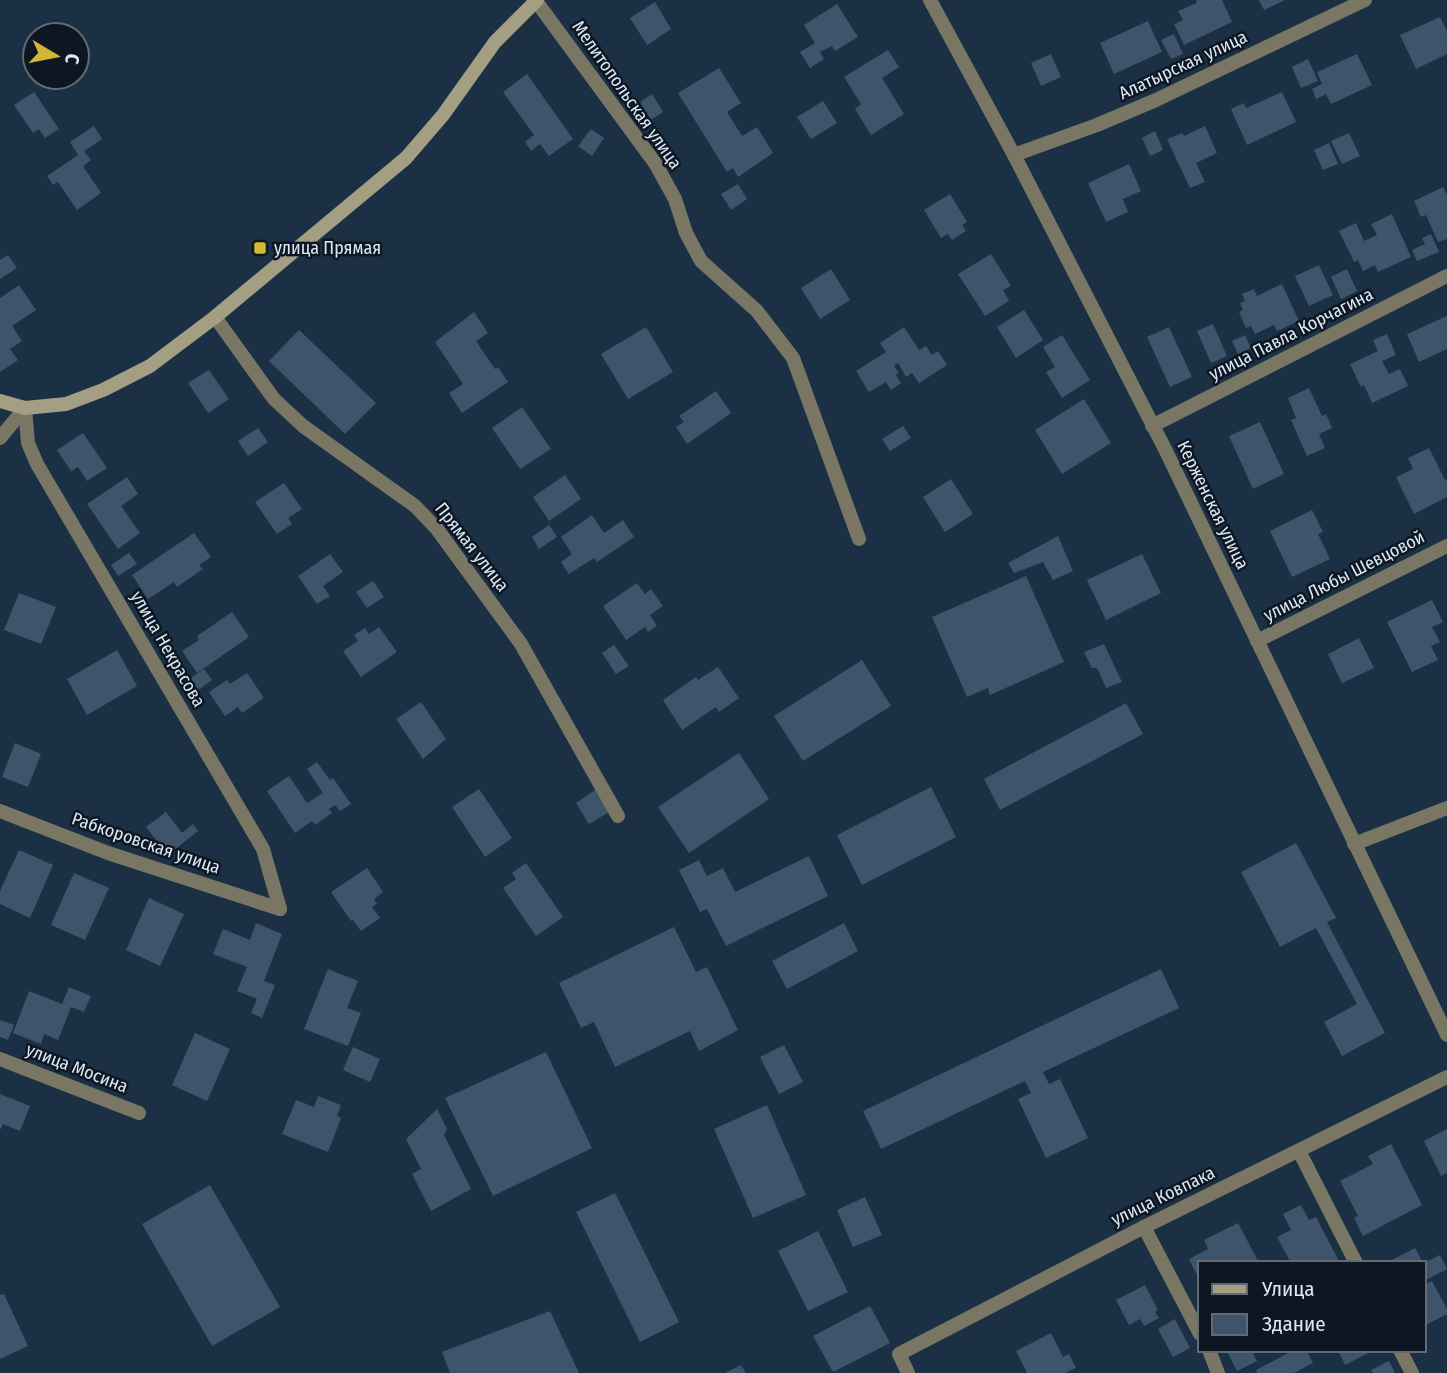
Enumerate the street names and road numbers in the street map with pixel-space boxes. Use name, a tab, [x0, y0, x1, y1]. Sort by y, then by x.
street label: Мелитопольская улица	[567, 17, 687, 174]
street label: Алатырская улица	[1115, 26, 1251, 104]
street label: улица Павла Корчагина	[1205, 283, 1377, 385]
street label: Керженская улица	[1172, 437, 1254, 573]
street label: Прямая улица	[430, 498, 514, 596]
street label: улица Любы Шевцовой	[1260, 526, 1428, 626]
street label: улица Некрасова	[126, 587, 210, 711]
street label: Рабкоровская улица	[69, 807, 223, 879]
street label: улица Мосина	[23, 1038, 131, 1098]
street label: улица Ковпака	[1108, 1161, 1219, 1231]

